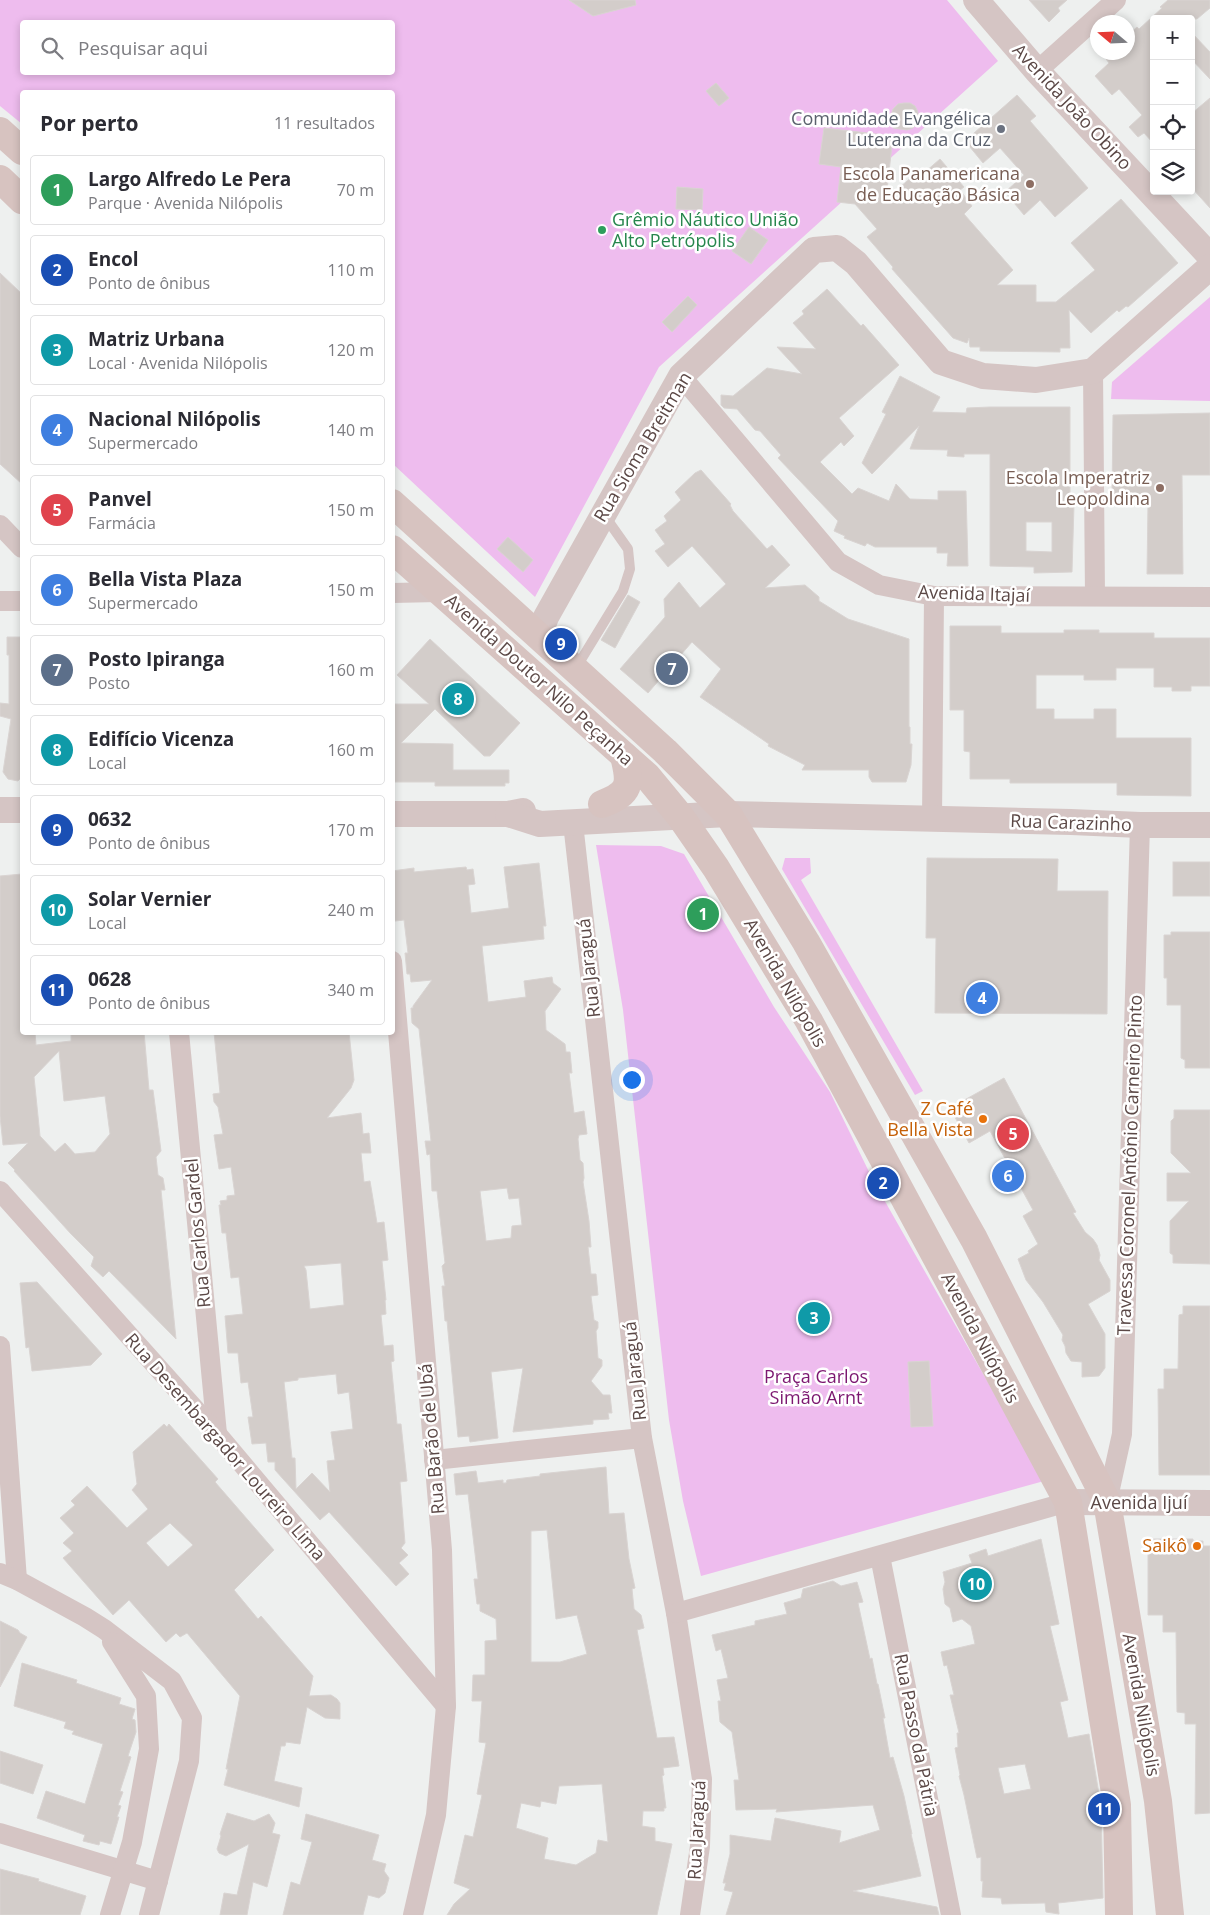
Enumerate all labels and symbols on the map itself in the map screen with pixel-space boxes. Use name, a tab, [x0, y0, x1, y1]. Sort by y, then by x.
north arrow	[1090, 15, 1135, 60]
street label: Avenida João Obino	[1008, 38, 1138, 175]
place label: Comunidade Evangélica Luterana da Cruz	[791, 106, 991, 151]
marker: Comunidade Evangélica Luterana da Cruz	[995, 123, 1007, 135]
place label: Escola Panamericana de Educação Básica	[843, 161, 1020, 206]
marker: Escola Panamericana de Educação Básica	[1024, 178, 1036, 190]
place label: Grêmio Náutico União Alto Petrópolis	[612, 207, 798, 252]
marker: Grêmio Náutico União Alto Petrópolis	[596, 224, 608, 236]
street label: Rua Sioma Breitman	[588, 367, 697, 526]
place label: Escola Imperatriz Leopoldina	[1006, 465, 1150, 510]
marker: Escola Imperatriz Leopoldina	[1154, 482, 1166, 494]
street label: Avenida Itajaí	[918, 579, 1031, 607]
street label: Avenida Doutor Nilo Peçanha	[440, 588, 639, 770]
pin: 9	[545, 625, 577, 663]
pin: 7	[656, 650, 688, 688]
pin: 8	[442, 680, 474, 718]
street label: Rua Carazinho	[1010, 808, 1132, 836]
pin: 1	[687, 895, 719, 933]
street label: Avenida Nilópolis	[739, 914, 832, 1051]
street label: Rua Jaraguá	[571, 917, 605, 1019]
pin: 4	[966, 979, 998, 1017]
street label: Travessa Coronel Antônio Carneiro Pinto	[1111, 994, 1147, 1336]
your location	[619, 1067, 645, 1093]
place label: Z Café Bella Vista	[887, 1096, 973, 1141]
marker: Z Café Bella Vista	[977, 1113, 989, 1125]
pin: 5	[997, 1115, 1029, 1153]
street label: Rua Carlos Gardel	[179, 1157, 216, 1309]
pin: 6	[992, 1157, 1024, 1195]
pin: 2	[867, 1164, 899, 1202]
street label: Avenida Nilópolis	[936, 1268, 1025, 1407]
pin: 3	[798, 1299, 830, 1337]
street label: Rua Jaraguá	[617, 1320, 651, 1422]
street label: Rua Desembargador Loureiro Lima	[120, 1327, 331, 1565]
street label: Rua Barão de Ubá	[412, 1363, 450, 1515]
park label: Praça Carlos Simão Arnt	[764, 1364, 868, 1409]
street label: Avenida Ijuí	[1091, 1490, 1188, 1514]
place label: Saikô	[1142, 1533, 1187, 1557]
marker: Saikô	[1191, 1540, 1203, 1552]
pin: 10	[960, 1565, 992, 1603]
street label: Avenida Nilópolis	[1118, 1631, 1166, 1778]
street label: Rua Passo da Pátria	[889, 1651, 945, 1818]
street label: Rua Jaraguá	[681, 1779, 711, 1880]
pin: 11	[1088, 1790, 1120, 1828]

